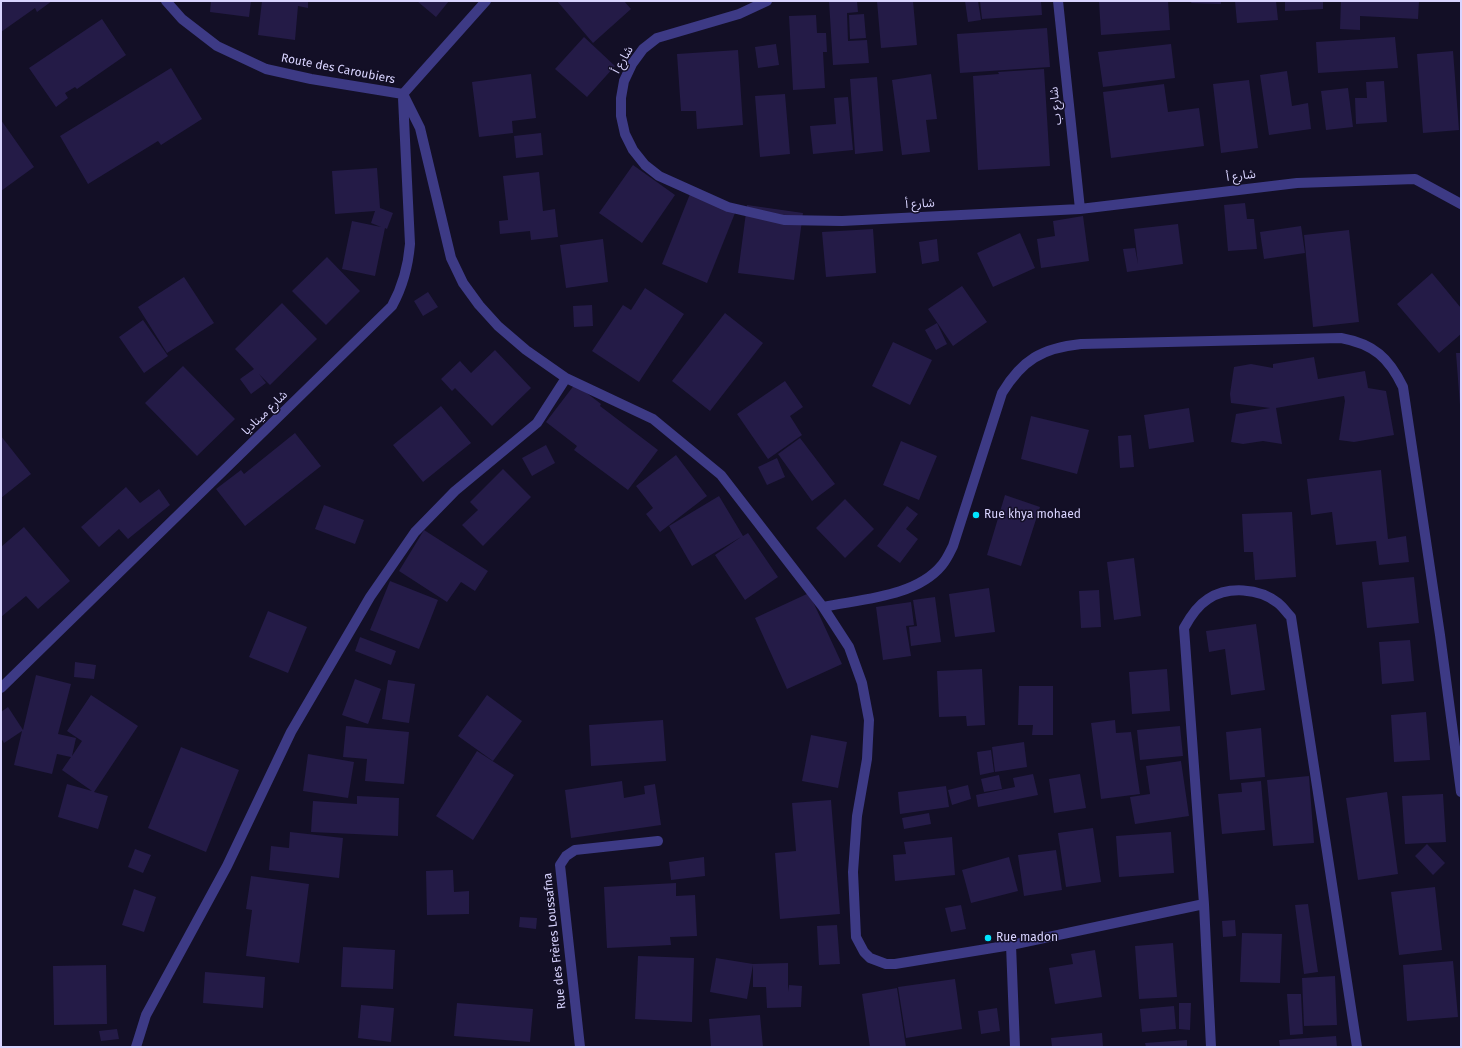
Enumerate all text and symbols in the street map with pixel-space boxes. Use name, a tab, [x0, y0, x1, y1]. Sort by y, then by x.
street label: شارع أ	[609, 44, 637, 76]
street label: Route des Caroubiers	[280, 51, 396, 87]
street label: شارع ب	[1047, 86, 1065, 126]
street label: شارع أ	[1226, 167, 1256, 185]
street label: شارع أ	[905, 196, 935, 212]
street label: شارع ميناديا	[239, 388, 291, 438]
place label: Rue khya mohaed	[984, 508, 1081, 522]
marker: Rue khya mohaed	[971, 510, 981, 520]
street label: Rue des Frères Loussafna	[541, 872, 569, 1010]
place label: Rue madon	[996, 931, 1058, 945]
marker: Rue madon	[983, 933, 993, 943]

